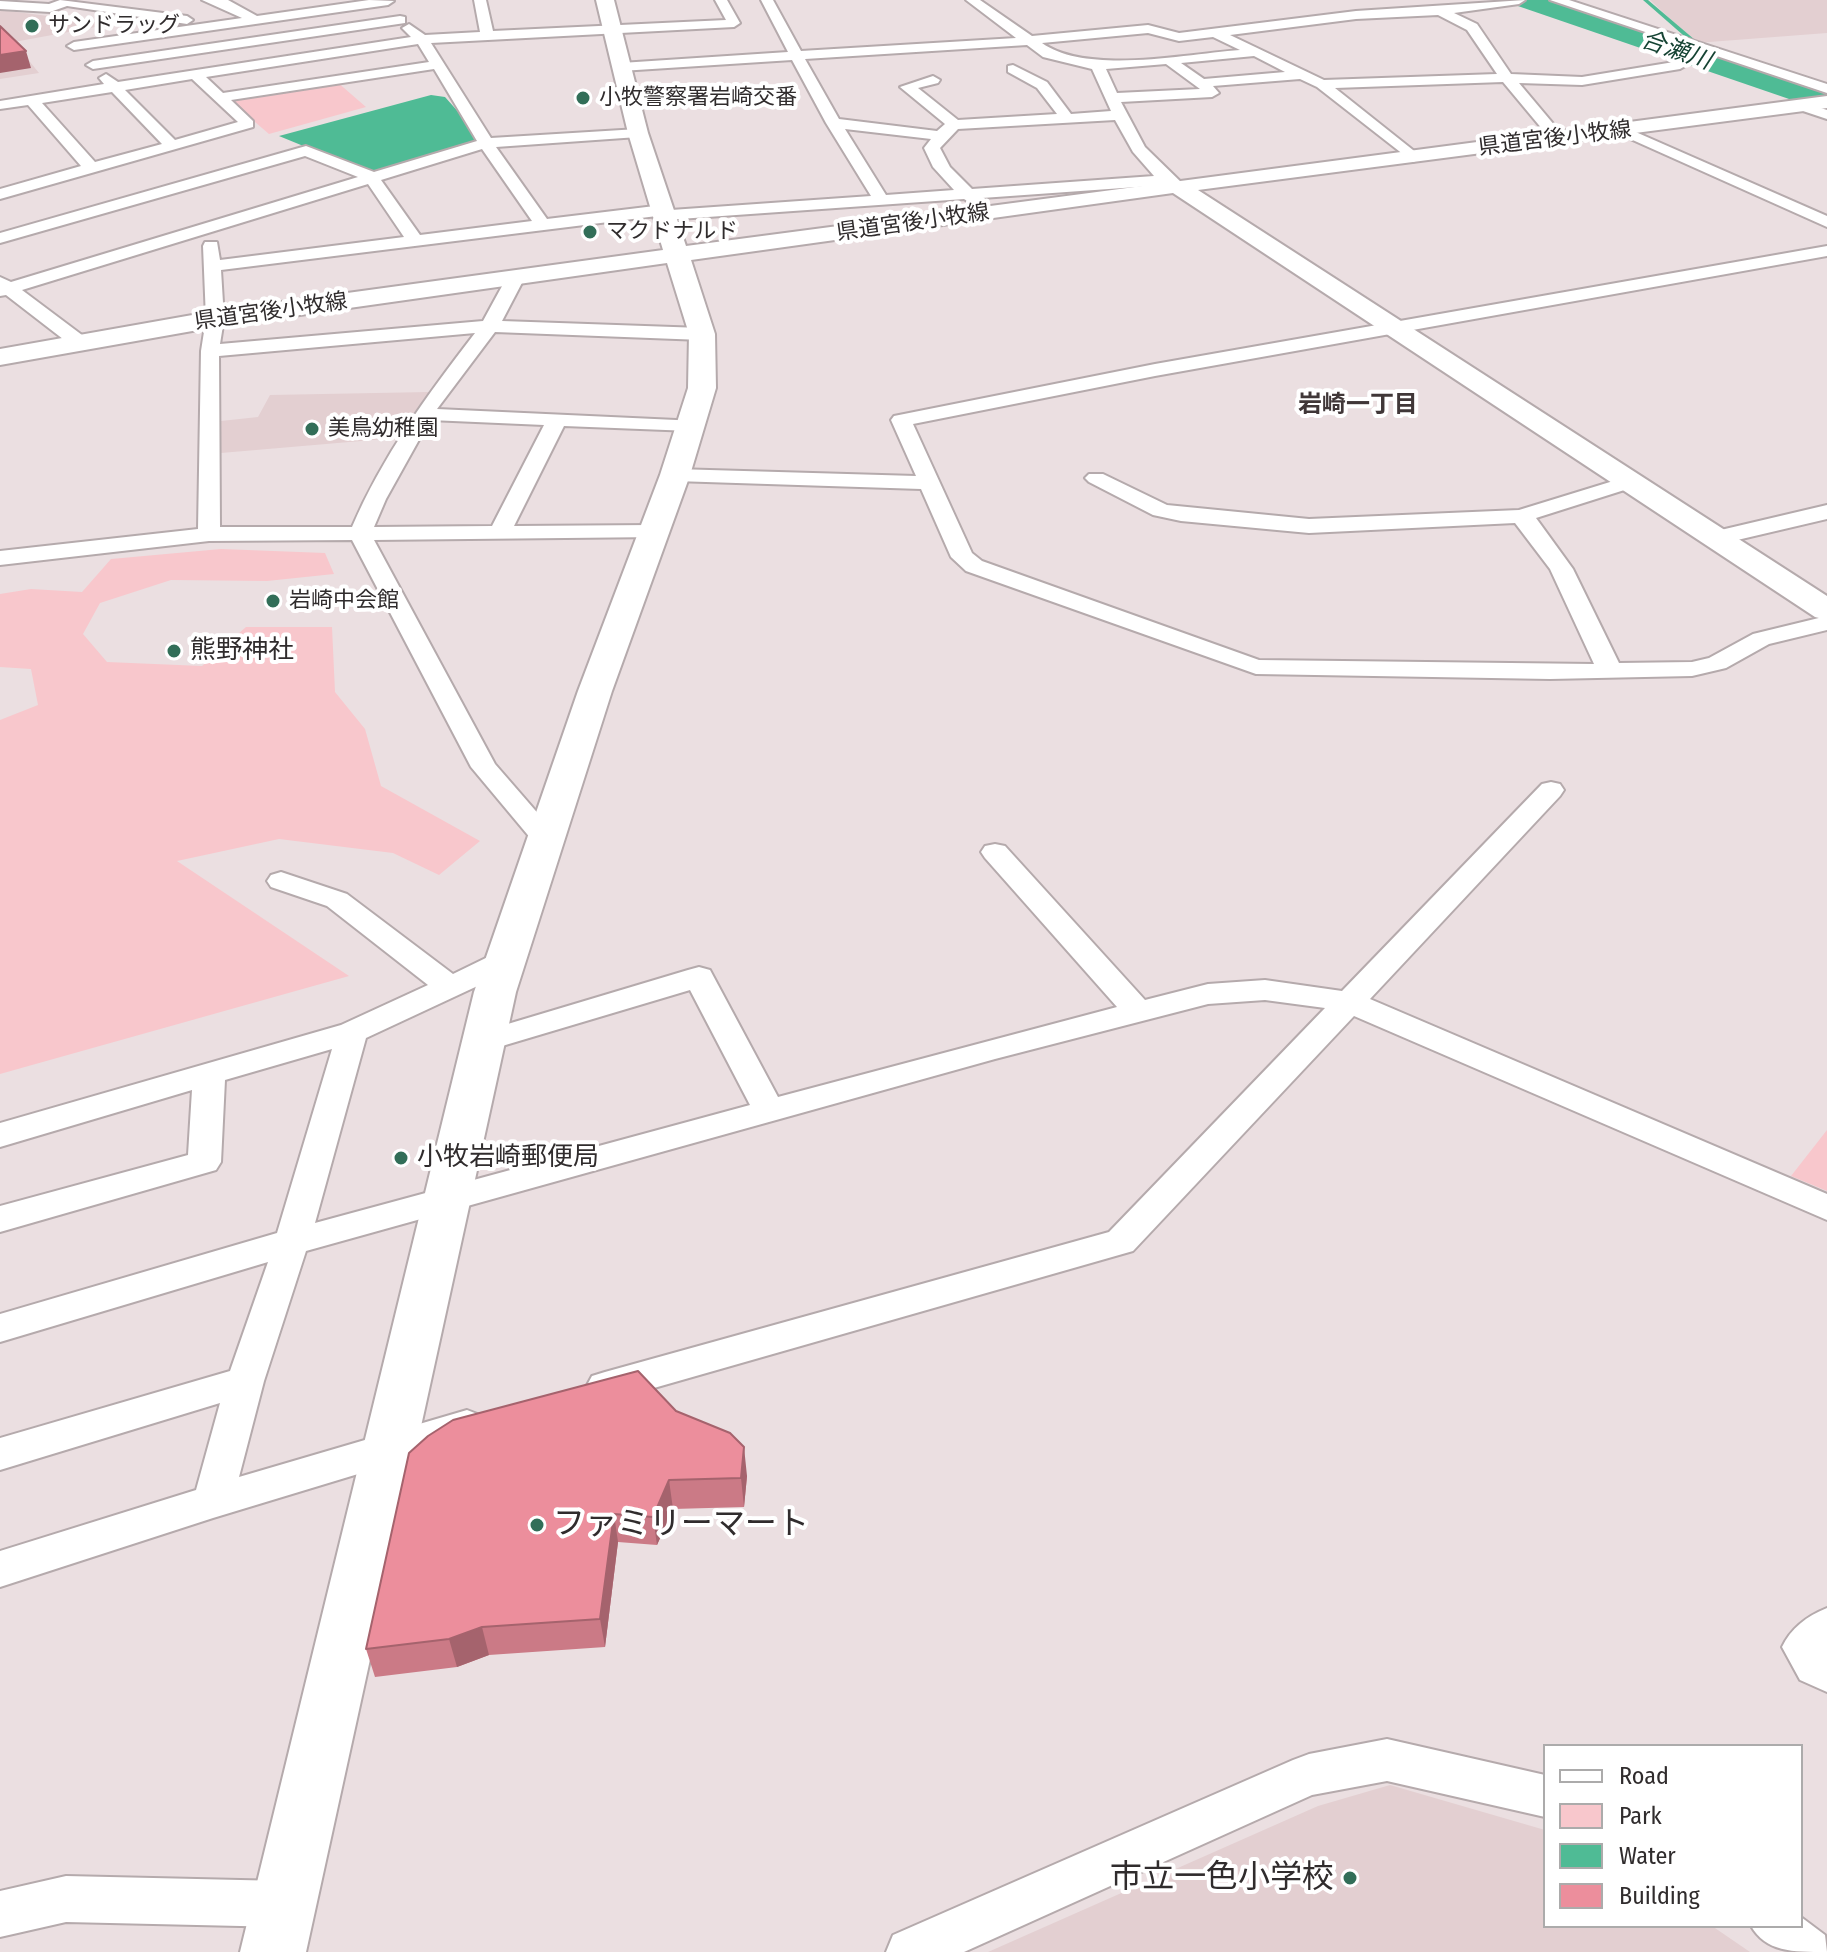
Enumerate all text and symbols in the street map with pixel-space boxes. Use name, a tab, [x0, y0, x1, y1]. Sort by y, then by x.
place label: サンドラッグ	[48, 13, 180, 39]
marker: サンドラッグ	[23, 17, 41, 35]
water label: 合瀬川	[1637, 26, 1715, 76]
place label: 小牧警察署岩崎交番	[599, 85, 797, 111]
marker: 小牧警察署岩崎交番	[574, 89, 592, 107]
street label: 県道宮後小牧線	[1477, 117, 1633, 161]
street label: 県道宮後小牧線	[835, 199, 991, 247]
place label: マクドナルド	[606, 219, 738, 245]
marker: マクドナルド	[581, 223, 599, 241]
street label: 県道宮後小牧線	[193, 288, 349, 336]
district label: 岩崎一丁目	[1298, 391, 1418, 419]
place label: 美鳥幼稚園	[328, 416, 438, 442]
marker: 美鳥幼稚園	[303, 420, 321, 438]
place label: 岩崎中会館	[289, 588, 399, 614]
marker: 岩崎中会館	[264, 592, 282, 610]
place label: 熊野神社	[190, 635, 294, 667]
marker: 熊野神社	[165, 642, 183, 660]
place label: 小牧岩崎郵便局	[417, 1142, 599, 1174]
marker: 小牧岩崎郵便局	[392, 1149, 410, 1167]
place label: ファミリーマート	[553, 1506, 809, 1544]
marker: ファミリーマート	[528, 1516, 546, 1534]
legend	[1543, 1744, 1803, 1928]
text: Road	[1619, 1762, 1669, 1790]
text: Park	[1619, 1802, 1662, 1830]
text: Water	[1619, 1842, 1676, 1870]
place label: 市立一色小学校	[1110, 1859, 1334, 1897]
marker: 市立一色小学校	[1341, 1869, 1359, 1887]
text: Building	[1619, 1882, 1700, 1910]

